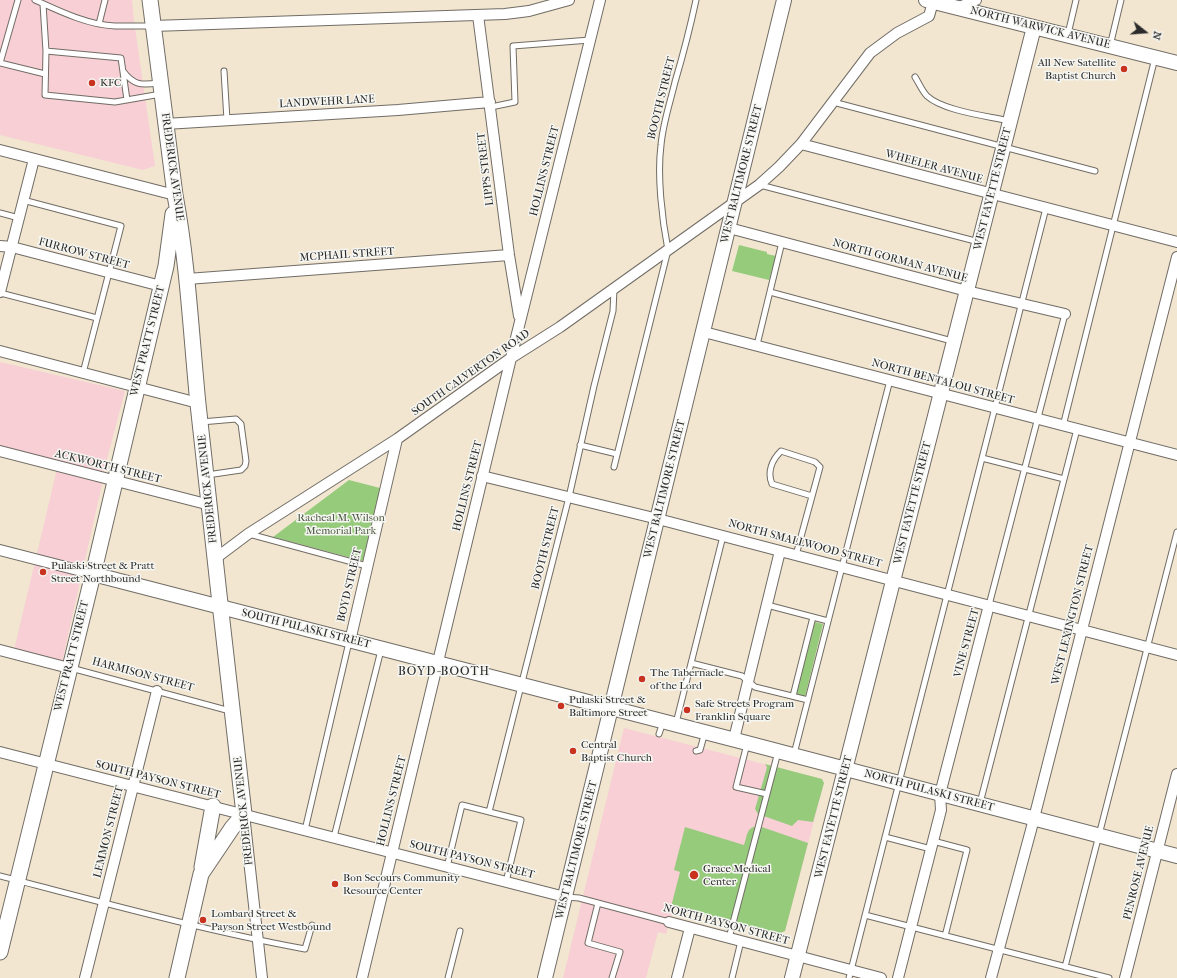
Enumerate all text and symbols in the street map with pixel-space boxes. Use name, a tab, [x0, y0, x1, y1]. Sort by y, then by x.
street label: NORTH WARWICK AVENUE	[968, 4, 1112, 52]
north arrow	[1125, 12, 1165, 52]
text: N	[1150, 30, 1164, 42]
street label: BOOTH STREET	[645, 55, 679, 141]
place label: All New Satellite Baptist Church	[1038, 56, 1116, 82]
marker: All New Satellite Baptist Church	[1119, 64, 1129, 74]
place label: KFC	[100, 76, 121, 90]
marker: KFC	[87, 78, 97, 88]
street label: LANDWEHR LANE	[279, 93, 375, 111]
street label: WEST BALTIMORE STREET	[718, 103, 766, 245]
street label: FREDERICK AVENUE	[158, 112, 186, 222]
street label: HOLLINS STREET	[527, 124, 563, 218]
street label: WEST FAYETTE STREET	[971, 126, 1015, 252]
street label: LIPPS STREET	[475, 131, 497, 207]
street label: WHEELER AVENUE	[884, 148, 984, 186]
street label: FURROW STREET	[37, 236, 131, 272]
street label: NORTH GORMAN AVENUE	[831, 237, 969, 285]
street label: MCPHAIL STREET	[299, 245, 395, 265]
street label: WEST PRATT STREET	[128, 284, 168, 398]
street label: SOUTH CALVERTON ROAD	[409, 327, 533, 419]
street label: NORTH BENTALOU STREET	[870, 357, 1016, 407]
street label: WEST BALTIMORE STREET	[641, 418, 689, 560]
street label: FREDERICK AVENUE	[196, 434, 220, 544]
street label: HOLLINS STREET	[450, 439, 486, 533]
street label: WEST FAYETTE STREET	[891, 440, 935, 566]
street label: ACKWORTH STREET	[53, 447, 163, 487]
street label: BOOTH STREET	[529, 505, 563, 591]
park label: Racheal M. Wilson Memorial Park	[297, 511, 385, 537]
street label: NORTH SMALLWOOD STREET	[727, 517, 883, 571]
street label: WEST LEXINGTON STREET	[1049, 544, 1097, 686]
street label: BOYD STREET	[335, 547, 365, 623]
place label: Pulaski Street & Pratt Street Northbound	[51, 559, 154, 585]
marker: Pulaski Street & Pratt Street Northbound	[38, 567, 48, 577]
street label: WEST PRATT STREET	[52, 599, 92, 713]
street label: SOUTH PULASKI STREET	[240, 607, 372, 651]
street label: VINE STREET	[951, 607, 983, 679]
street label: HARMISON STREET	[91, 655, 195, 695]
district label: BOYD-BOOTH	[398, 665, 490, 679]
place label: The Tabernacle of the Lord	[650, 666, 724, 692]
marker: The Tabernacle of the Lord	[637, 674, 647, 684]
place label: Pulaski Street & Baltimore Street	[569, 693, 647, 719]
place label: Safe Streets Program Franklin Square	[695, 697, 794, 723]
marker: Pulaski Street & Baltimore Street	[556, 701, 566, 711]
marker: Safe Streets Program Franklin Square	[682, 705, 692, 715]
place label: Central Baptist Church	[581, 738, 652, 764]
marker: Central Baptist Church	[568, 746, 578, 756]
street label: HOLLINS STREET	[374, 754, 410, 848]
street label: WEST FAYETTE STREET	[812, 754, 856, 880]
street label: FREDERICK AVENUE	[232, 756, 256, 866]
street label: SOUTH PAYSON STREET	[94, 758, 222, 802]
street label: NORTH PULASKI STREET	[862, 767, 996, 815]
street label: WEST BALTIMORE STREET	[553, 779, 601, 921]
street label: LEMMON STREET	[91, 785, 127, 879]
street label: PENROSE AVENUE	[1121, 824, 1157, 922]
street label: SOUTH PAYSON STREET	[408, 838, 536, 882]
place label: Grace Medical Center	[703, 862, 771, 888]
marker: Grace Medical Center	[688, 869, 700, 881]
place label: Bon Secours Community Resource Center	[343, 871, 460, 897]
marker: Bon Secours Community Resource Center	[330, 879, 340, 889]
street label: NORTH PAYSON STREET	[661, 902, 791, 948]
place label: Lombard Street & Payson Street Westbound	[211, 907, 331, 933]
marker: Lombard Street & Payson Street Westbound	[198, 915, 208, 925]

